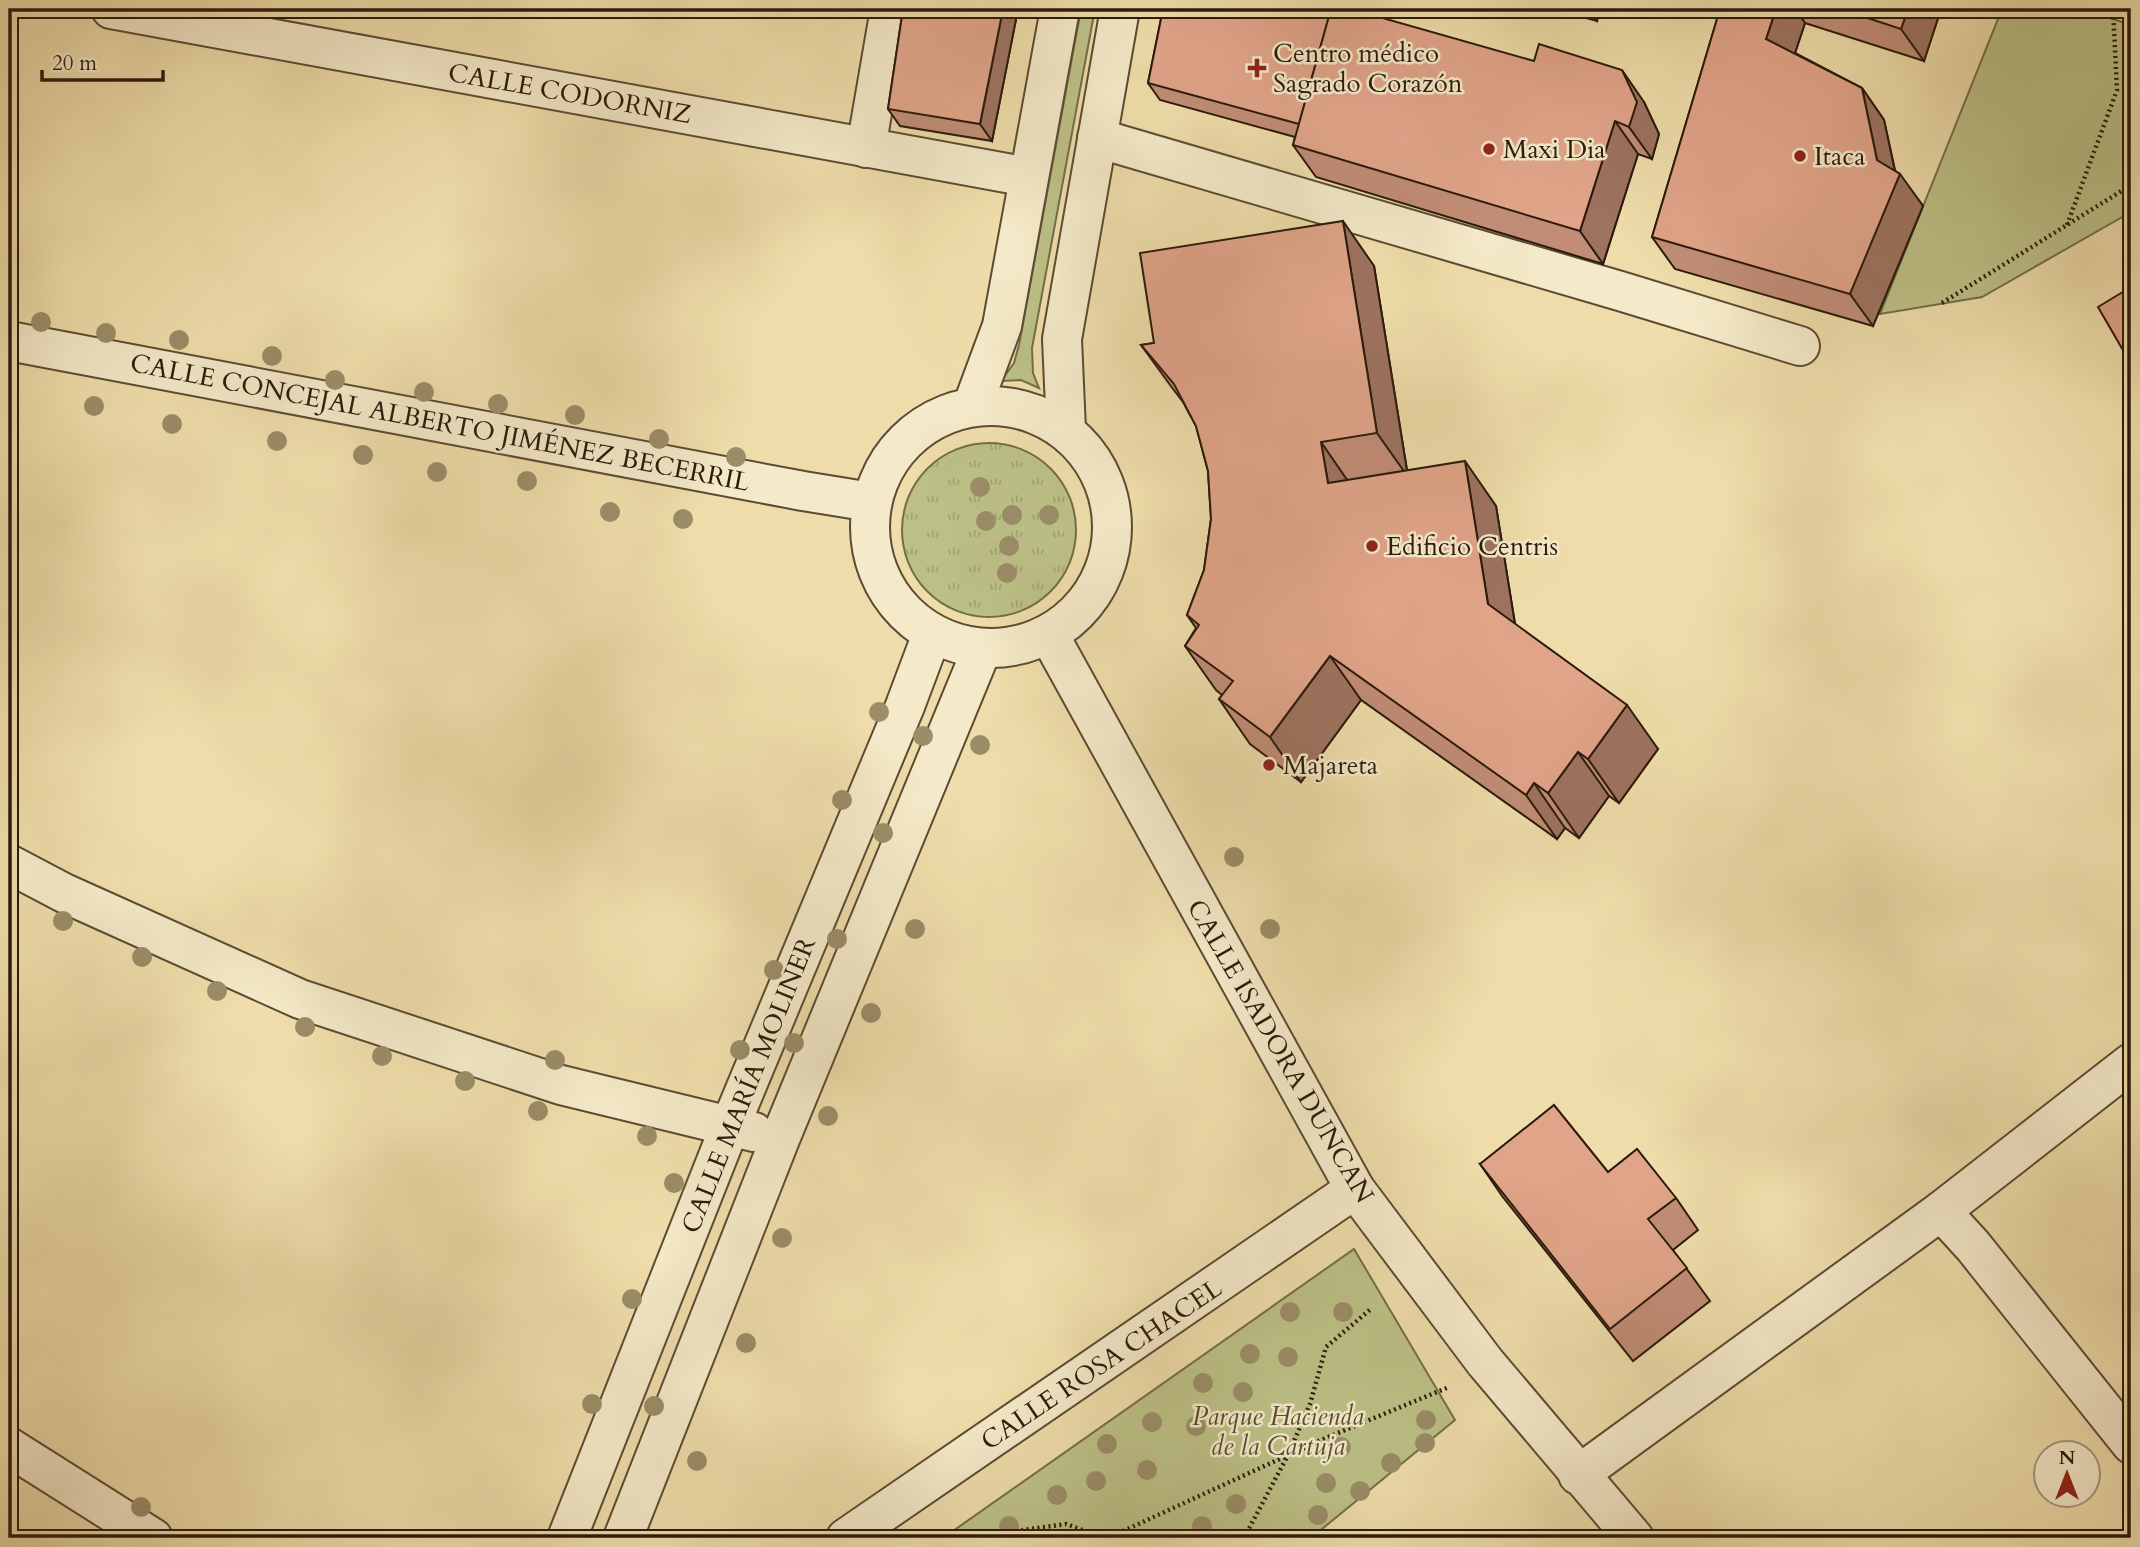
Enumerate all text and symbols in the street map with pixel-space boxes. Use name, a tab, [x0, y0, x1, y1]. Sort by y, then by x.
place label: Centro médico Sagrado Corazón	[1273, 36, 1463, 101]
scale bar	[42, 38, 163, 82]
text: 20 m	[52, 49, 97, 78]
street label: CALLE CODORNIZ	[446, 55, 694, 132]
marker: Centro médico Sagrado Corazón	[1247, 58, 1267, 78]
place label: Maxi Dia	[1503, 132, 1606, 167]
place label: Itaca	[1814, 139, 1865, 174]
marker: Maxi Dia	[1481, 141, 1497, 157]
marker: Itaca	[1792, 148, 1808, 164]
street label: CALLE CONCEJAL ALBERTO JIMÉNEZ BECERRIL	[127, 345, 753, 500]
place label: Edificio Centris	[1386, 529, 1558, 564]
marker: Edificio Centris	[1364, 538, 1380, 554]
place label: Majareta	[1283, 748, 1378, 783]
marker: Majareta	[1261, 757, 1277, 773]
street label: CALLE ISADORA DUNCAN	[1179, 893, 1382, 1210]
street label: CALLE MARÍA MOLINER	[673, 932, 824, 1238]
street label: CALLE ROSA CHACEL	[974, 1270, 1229, 1458]
park label: Parque Hacienda de la Cartuja	[1192, 1399, 1364, 1464]
north arrow	[2032, 1438, 2102, 1508]
text: N	[2059, 1445, 2076, 1471]

